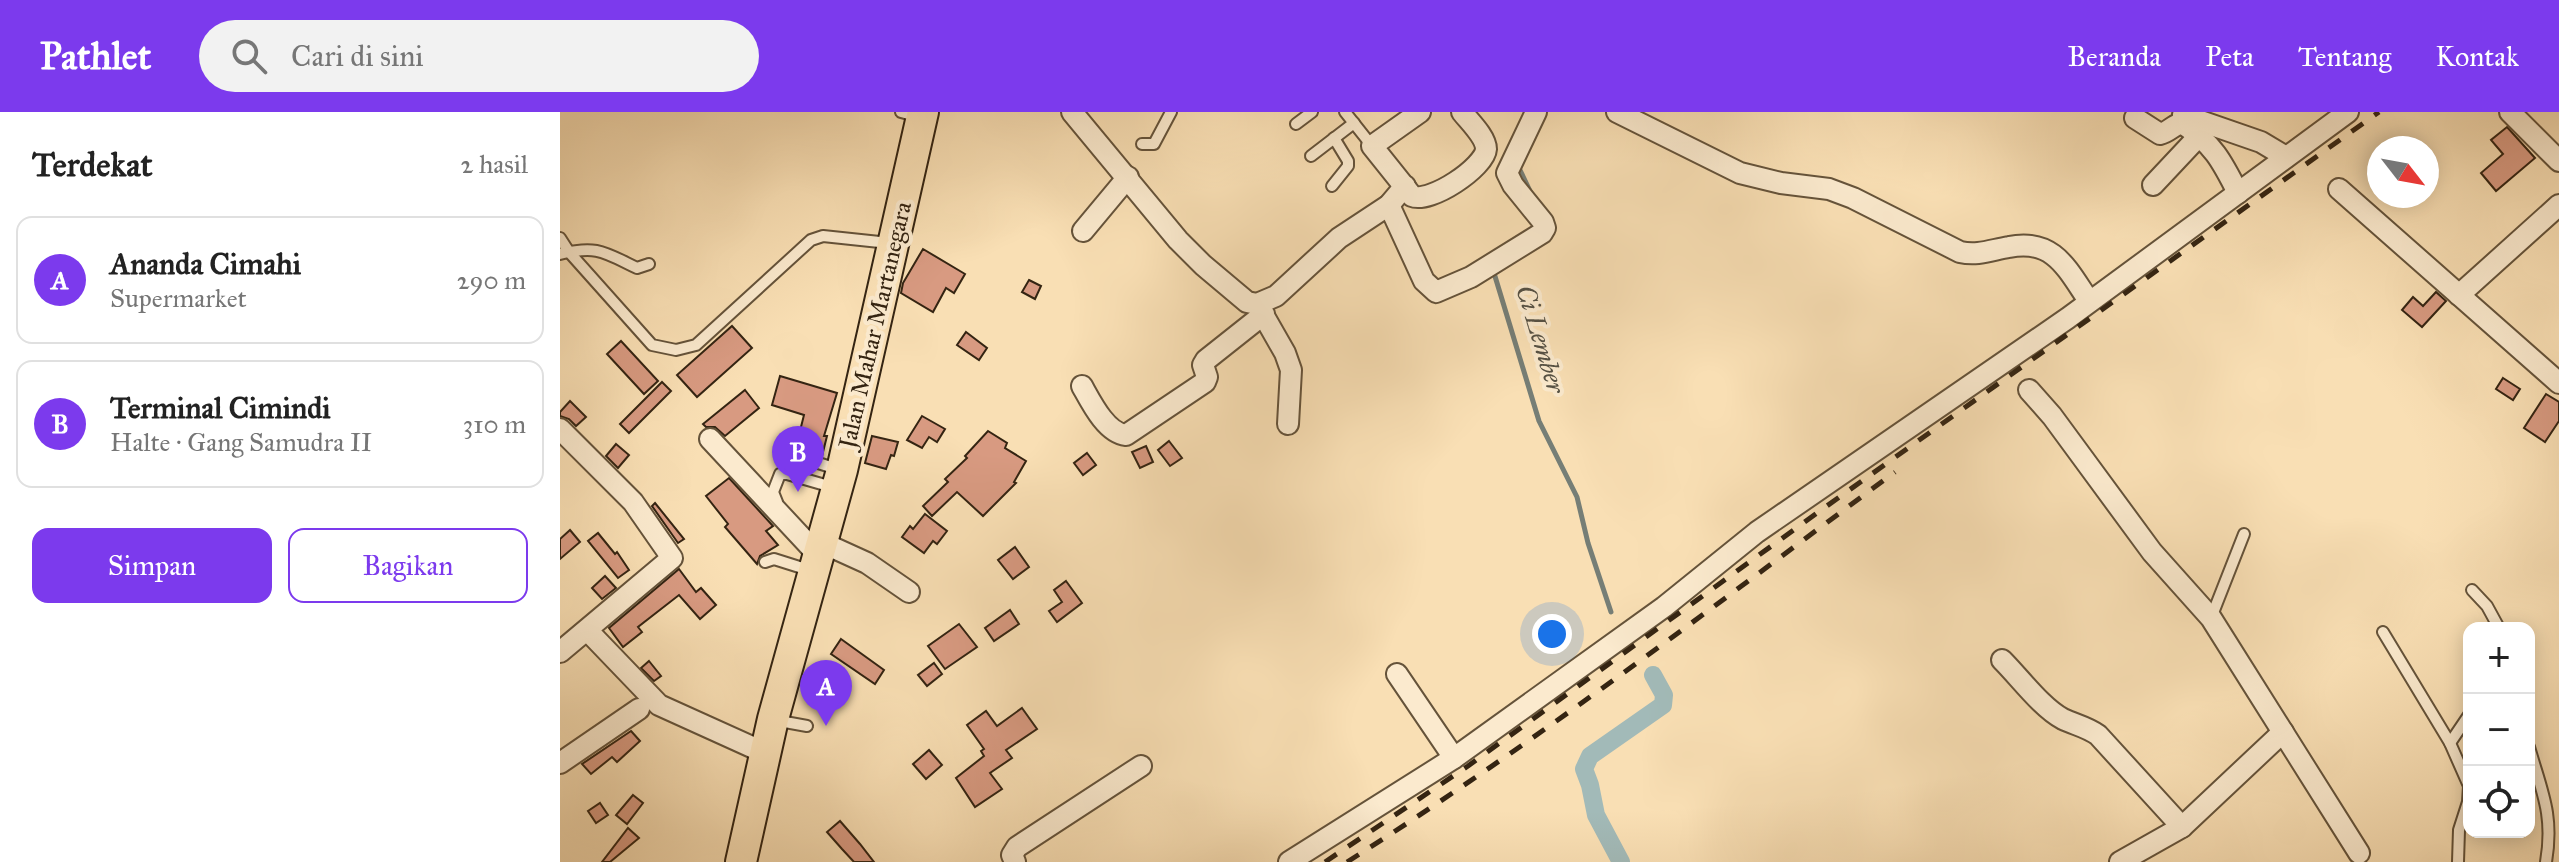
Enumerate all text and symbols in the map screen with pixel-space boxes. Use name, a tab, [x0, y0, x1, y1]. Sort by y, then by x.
search box	[199, 20, 759, 92]
text: Pathlet	[40, 33, 151, 79]
icon: search	[227, 34, 271, 78]
text: Cari di sini	[291, 38, 424, 74]
text: Beranda	[2068, 39, 2161, 74]
text: Peta	[2205, 39, 2254, 74]
text: Tentang	[2298, 39, 2391, 74]
text: Kontak	[2435, 39, 2519, 74]
north arrow	[2367, 136, 2439, 208]
text: Terdekat	[32, 144, 153, 185]
text: 2 hasil	[460, 148, 528, 180]
street label: Jalan Mahar Martanegara	[831, 198, 918, 454]
text: Ananda Cimahi	[110, 246, 301, 282]
text: A	[51, 264, 69, 296]
text: 290 m	[457, 264, 526, 296]
water label: Ci Lember	[1509, 281, 1573, 398]
text: Supermarket	[110, 282, 247, 314]
text: Terminal Cimindi	[110, 390, 331, 426]
text: B	[51, 408, 69, 440]
text: 310 m	[463, 408, 526, 440]
text: Halte · Gang Samudra II	[110, 426, 372, 458]
pin: B	[772, 426, 824, 492]
button: Simpan	[32, 528, 272, 603]
button: Bagikan	[288, 528, 528, 603]
your location	[1532, 614, 1572, 654]
map controls	[2463, 622, 2535, 838]
button: +	[2463, 622, 2535, 694]
pin: A	[800, 660, 852, 726]
button: −	[2463, 694, 2535, 766]
button: locate	[2463, 766, 2535, 838]

